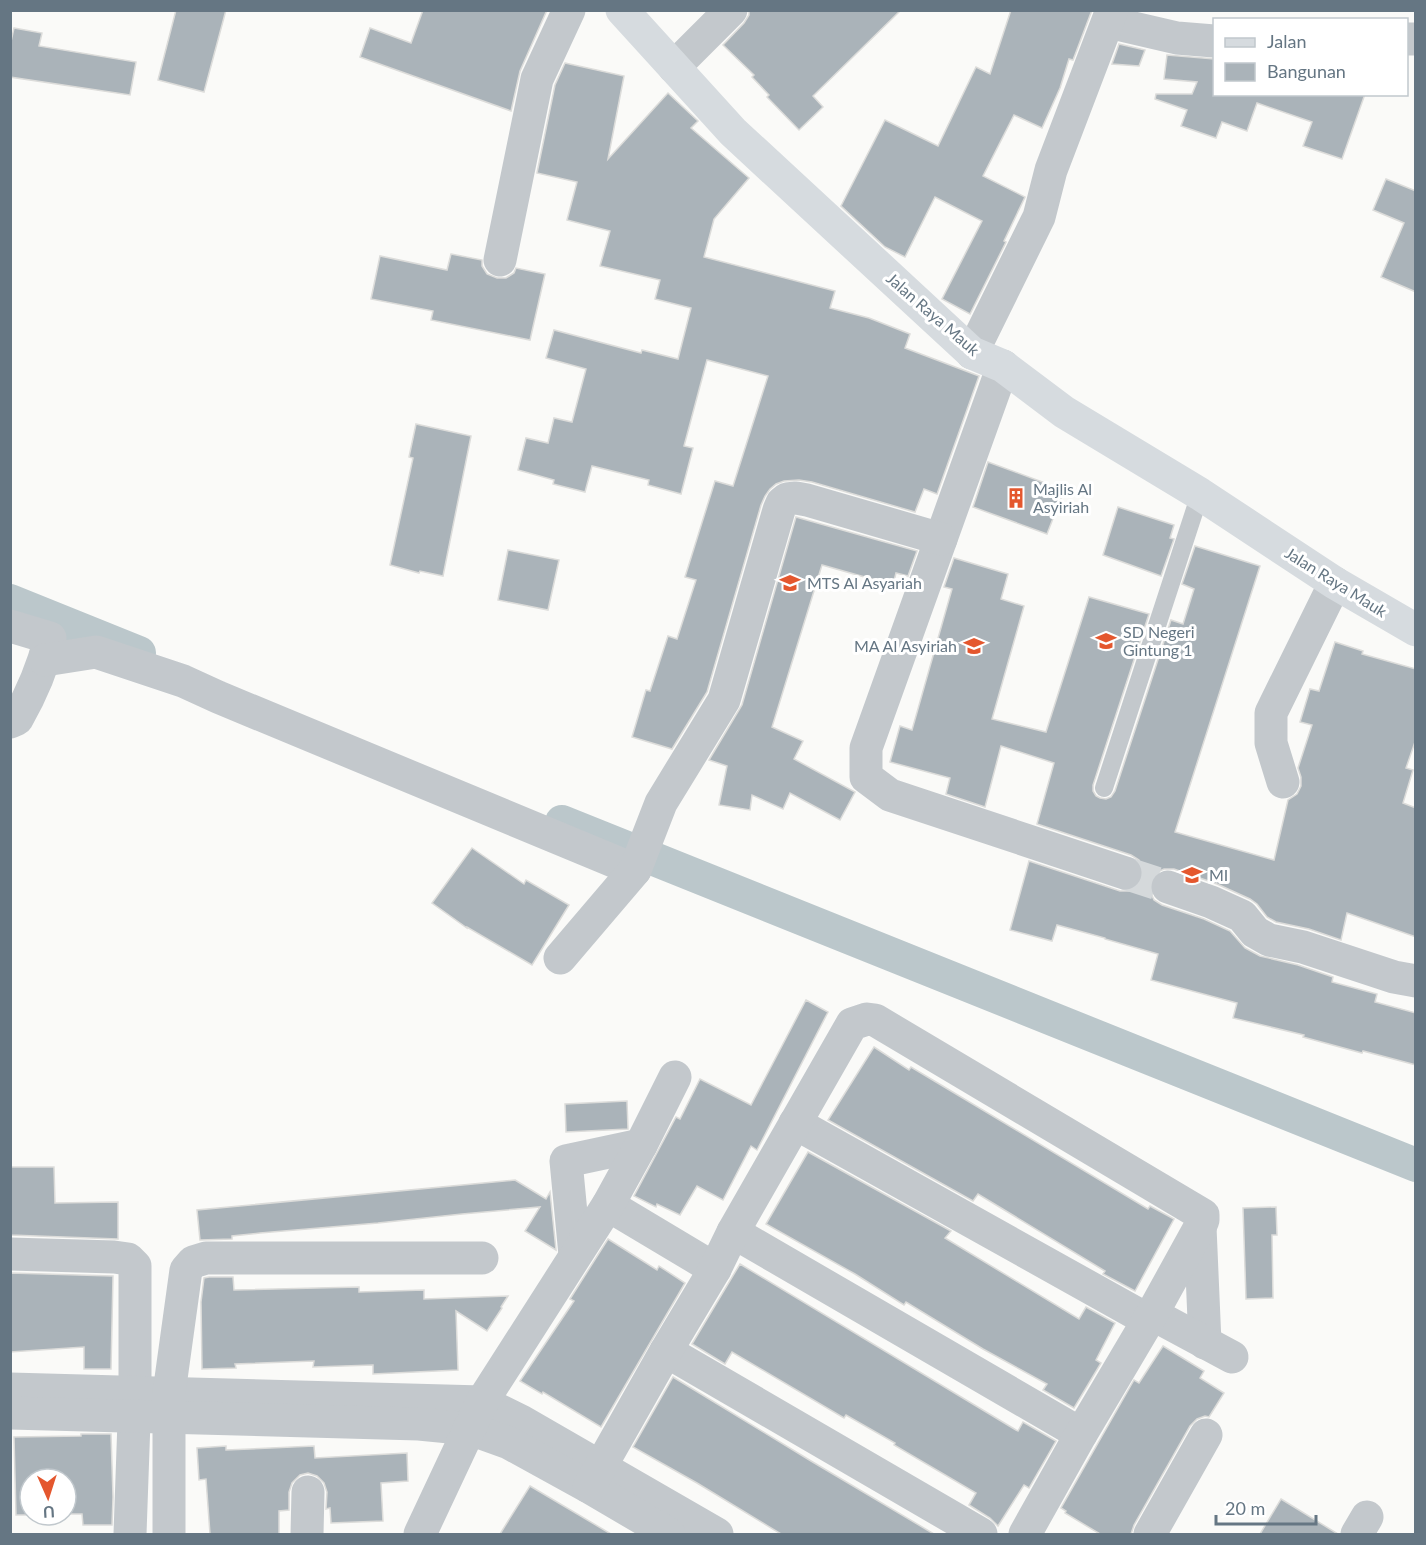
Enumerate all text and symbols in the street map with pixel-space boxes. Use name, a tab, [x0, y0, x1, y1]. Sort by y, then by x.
legend	[1213, 18, 1408, 96]
text: Jalan	[1267, 30, 1306, 52]
text: Bangunan	[1267, 60, 1346, 82]
street label: Jalan Raya Mauk	[883, 268, 984, 360]
place label: Majlis Al Asyiriah	[1033, 479, 1092, 516]
building icon: Majlis Al Asyiriah	[1004, 486, 1028, 510]
street label: Jalan Raya Mauk	[1282, 543, 1391, 621]
school or university icon: MTS Al Asyariah	[778, 571, 802, 595]
place label: MTS Al Asyariah	[807, 573, 922, 592]
place label: SD Negeri Gintung 1	[1123, 622, 1195, 659]
school or university icon: SD Negeri Gintung 1	[1094, 629, 1118, 653]
school or university icon: MA Al Asyiriah	[962, 634, 986, 658]
place label: MA Al Asyiriah	[854, 636, 957, 655]
school or university icon: MI	[1180, 863, 1204, 887]
place label: MI	[1209, 865, 1228, 884]
north arrow	[18, 1467, 78, 1527]
scale bar	[1216, 1488, 1316, 1526]
text: 20 m	[1225, 1497, 1265, 1519]
text: U	[42, 1503, 55, 1522]

